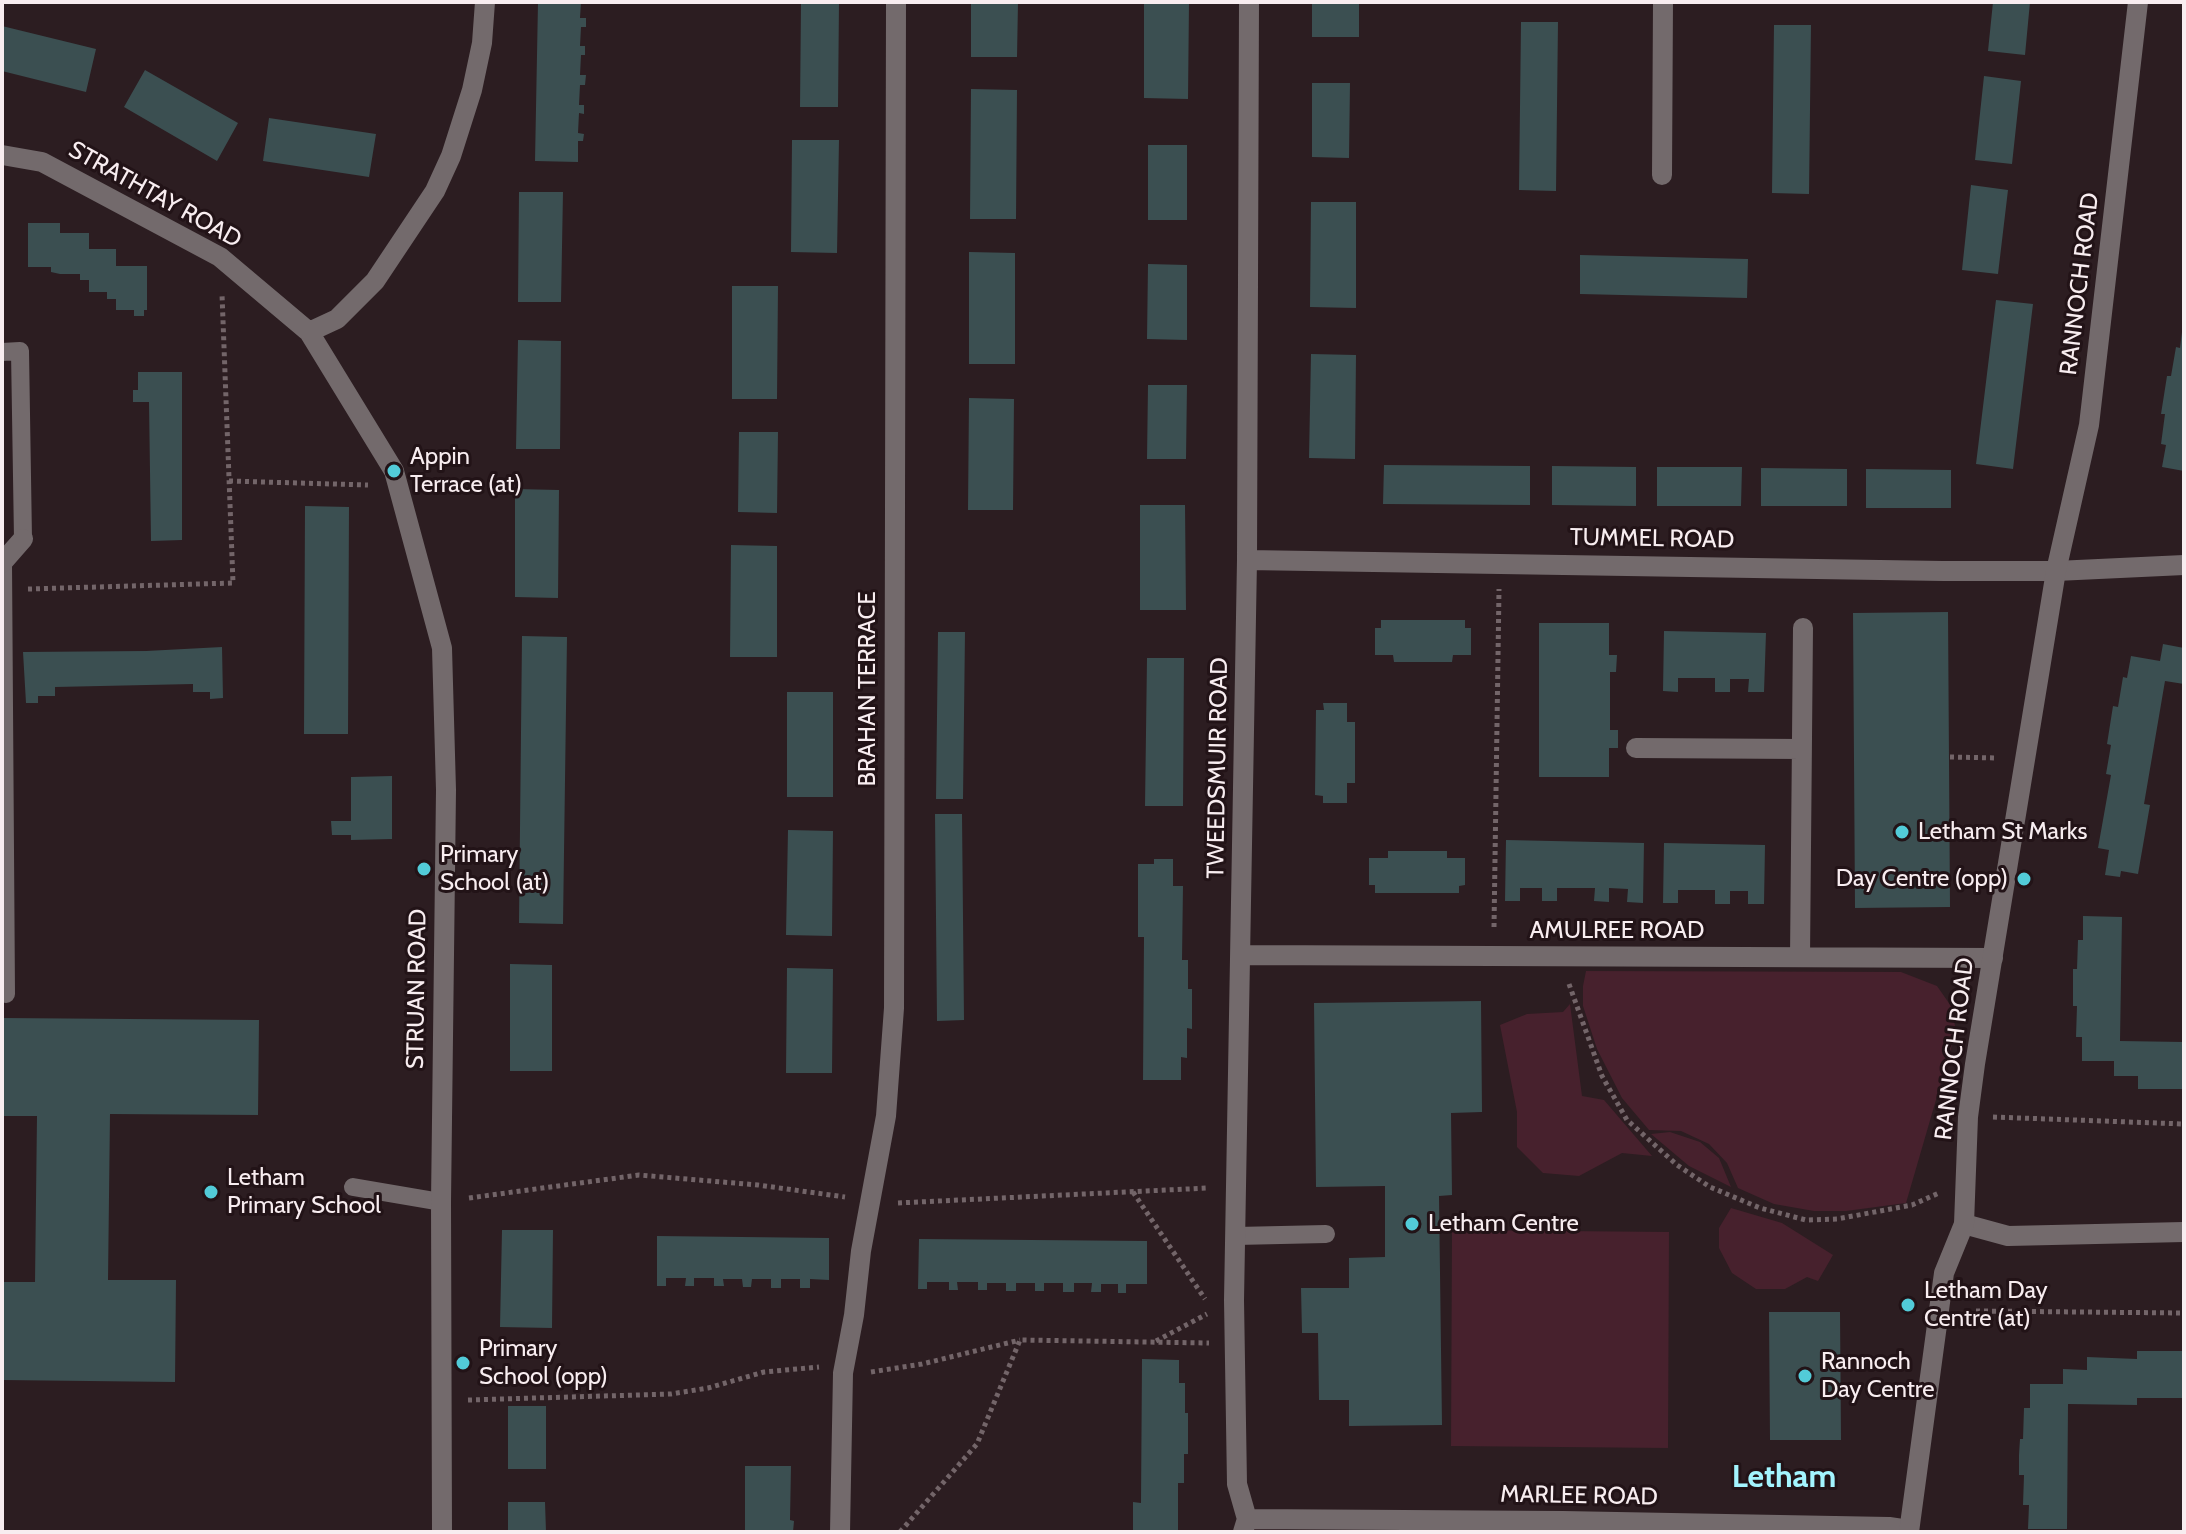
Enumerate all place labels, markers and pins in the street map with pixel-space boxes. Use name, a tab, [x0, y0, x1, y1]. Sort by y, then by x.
place label: Appin Terrace (at)	[410, 443, 522, 499]
marker: Appin Terrace (at)	[385, 462, 403, 480]
place label: Letham St Marks	[1918, 818, 2087, 846]
marker: Letham St Marks	[1893, 823, 1911, 841]
place label: Primary School (at)	[440, 841, 549, 897]
marker: Primary School (at)	[415, 860, 433, 878]
place label: Day Centre (opp)	[1836, 865, 2008, 893]
marker: Day Centre (opp)	[2015, 870, 2033, 888]
place label: Letham Primary School	[227, 1164, 381, 1220]
marker: Letham Primary School	[202, 1183, 220, 1201]
place label: Letham Centre	[1428, 1210, 1579, 1238]
marker: Letham Centre	[1403, 1215, 1421, 1233]
place label: Letham Day Centre (at)	[1924, 1277, 2048, 1333]
marker: Letham Day Centre (at)	[1899, 1296, 1917, 1314]
place label: Primary School (opp)	[479, 1335, 608, 1391]
place label: Rannoch Day Centre	[1821, 1348, 1934, 1404]
marker: Primary School (opp)	[454, 1354, 472, 1372]
marker: Rannoch Day Centre	[1796, 1367, 1814, 1385]

